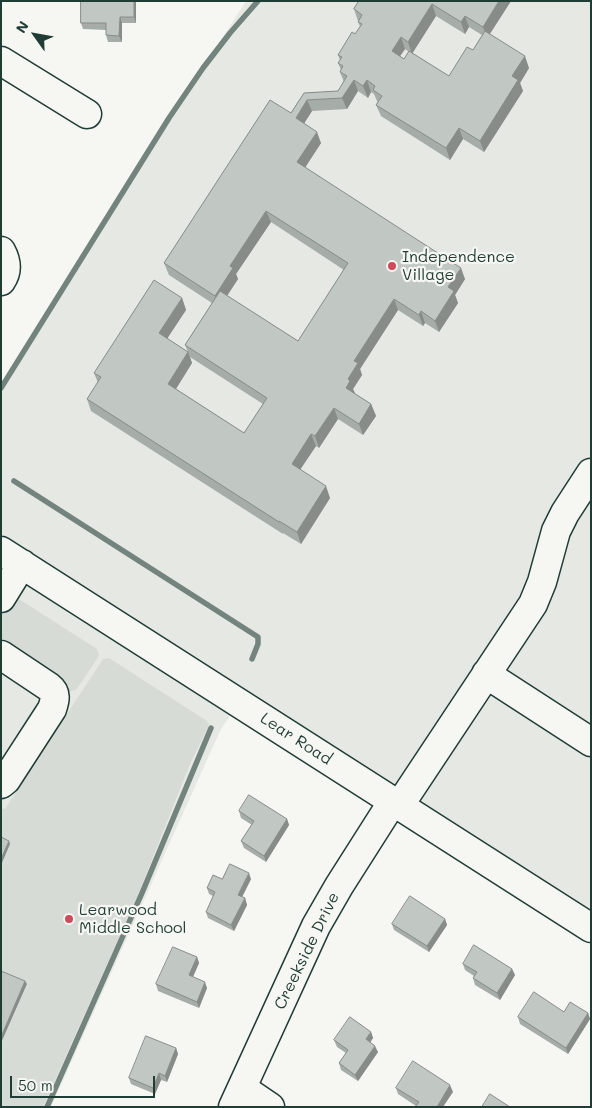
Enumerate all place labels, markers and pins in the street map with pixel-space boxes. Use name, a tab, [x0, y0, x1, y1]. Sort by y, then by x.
place label: Independence Village	[402, 247, 515, 285]
marker: Independence Village	[386, 260, 398, 272]
place label: Learwood Middle School	[79, 900, 186, 938]
marker: Learwood Middle School	[63, 913, 75, 925]

